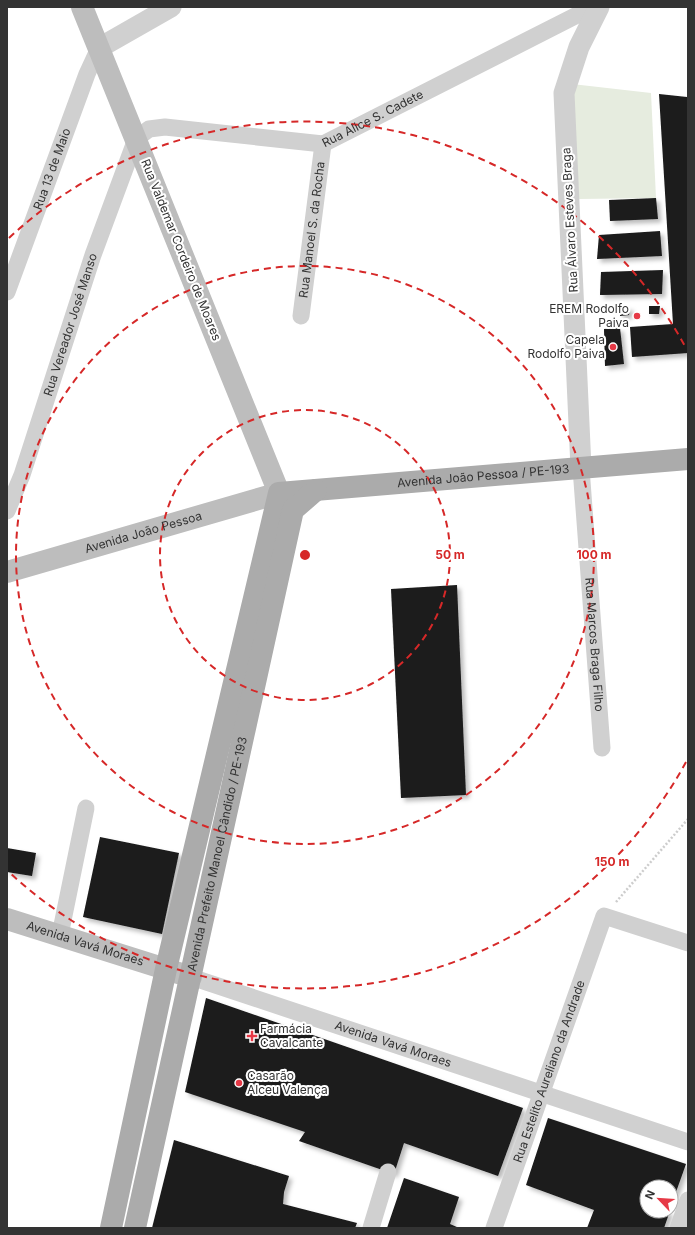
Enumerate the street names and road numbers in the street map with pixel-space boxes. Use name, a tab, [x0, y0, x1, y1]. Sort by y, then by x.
street label: Rua Alice S. Cadete	[319, 86, 426, 150]
street label: Rua 13 de Maio	[30, 126, 74, 212]
street label: Rua Álvaro Esteves Braga	[558, 147, 581, 293]
street label: Rua Valdemar Cordeiro de Moares	[138, 157, 225, 343]
street label: Rua Manoel S. da Rocha	[295, 160, 328, 299]
street label: Rua Vereador José Manso	[40, 251, 100, 398]
street label: Avenida João Pessoa / PE-193	[397, 461, 570, 490]
street label: Avenida João Pessoa	[83, 508, 204, 556]
street label: Rua Marcos Braga Filho	[582, 577, 607, 712]
street label: Avenida Prefeito Manoel Cândido / PE-193	[184, 735, 250, 973]
street label: Avenida Vavá Moraes	[25, 918, 146, 969]
street label: Rua Estelito Aureliano da Andrade	[510, 978, 588, 1164]
street label: Avenida Vavá Moraes	[333, 1017, 454, 1070]

